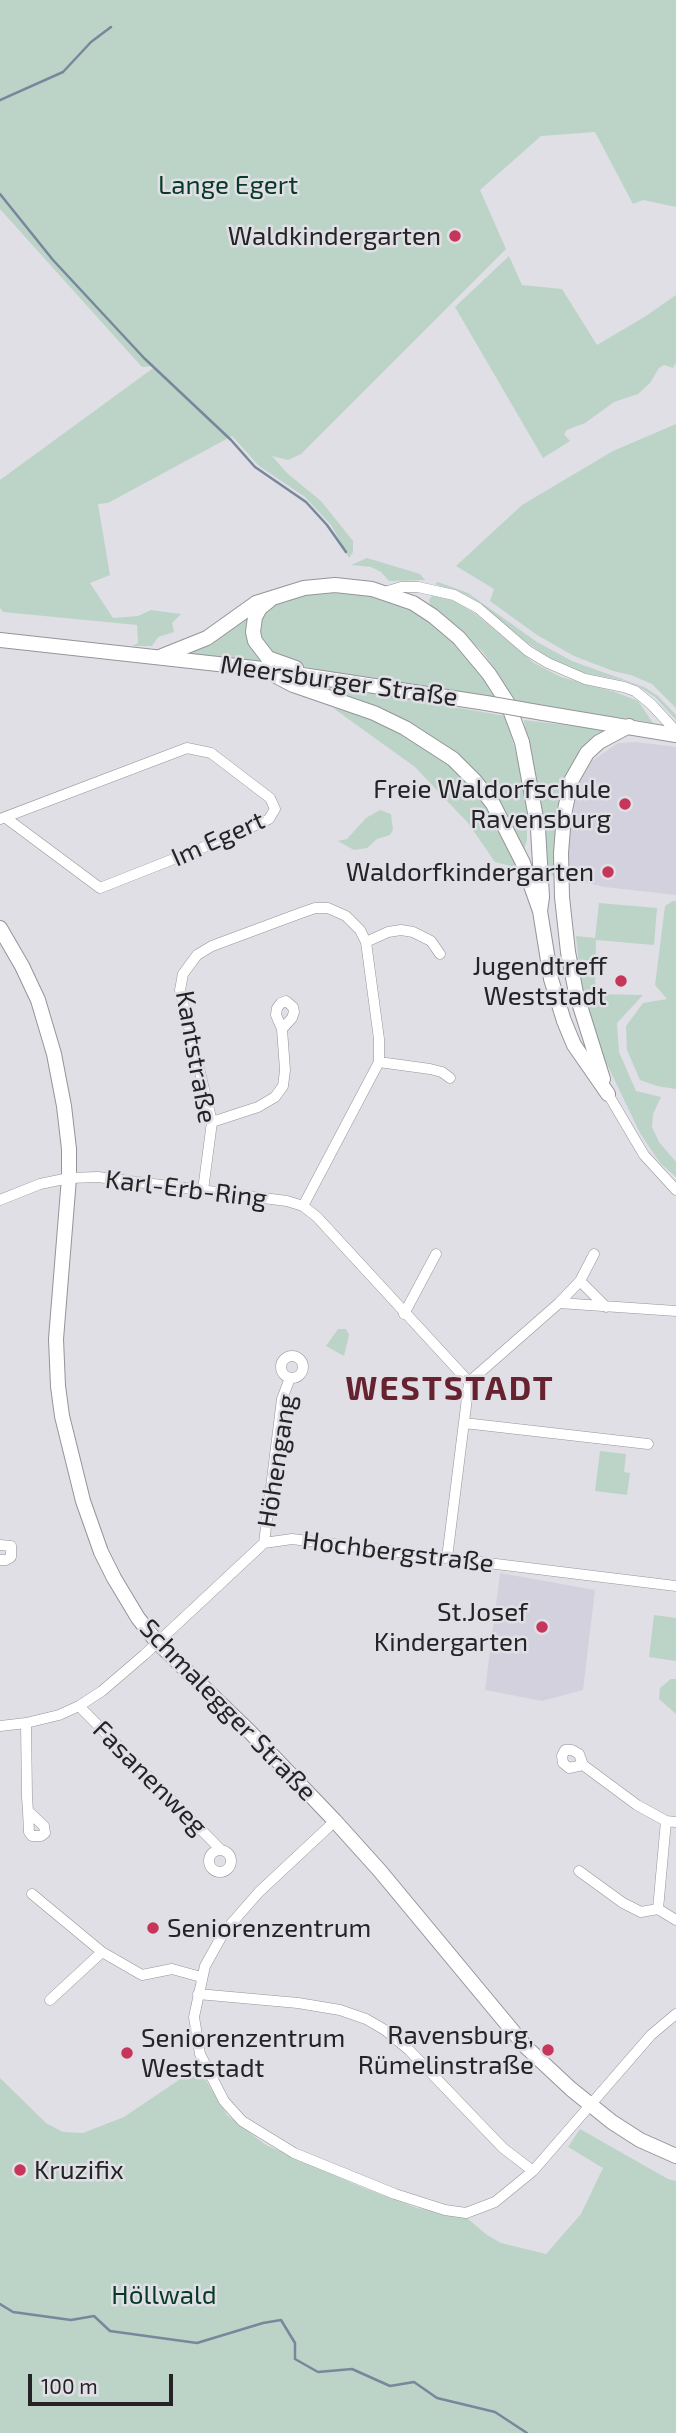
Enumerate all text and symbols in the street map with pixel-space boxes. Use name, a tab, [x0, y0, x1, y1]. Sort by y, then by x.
park label: Lange Egert	[158, 169, 298, 201]
place label: Waldkindergarten	[228, 220, 441, 252]
marker: Waldkindergarten	[447, 228, 463, 244]
street label: Meersburger Straße	[218, 649, 460, 713]
place label: Freie Waldorfschule Ravensburg	[373, 773, 611, 834]
marker: Freie Waldorfschule Ravensburg	[617, 796, 633, 812]
street label: Im Egert	[167, 805, 269, 873]
place label: Waldorfkindergarten	[346, 856, 594, 888]
marker: Waldorfkindergarten	[600, 864, 616, 880]
place label: Jugendtreff Weststadt	[473, 950, 607, 1012]
marker: Jugendtreff Weststadt	[613, 973, 629, 989]
street label: Kantstraße	[169, 988, 223, 1126]
street label: Karl-Erb-Ring	[103, 1164, 269, 1214]
district label: WESTSTADT	[346, 1369, 554, 1409]
street label: Höhengang	[251, 1392, 303, 1530]
street label: Hochbergstraße	[300, 1525, 496, 1579]
place label: St.Josef Kindergarten	[374, 1596, 528, 1658]
street label: Schmalegger Straße	[133, 1613, 323, 1807]
marker: St.Josef Kindergarten	[534, 1619, 550, 1635]
street label: Fasanenweg	[86, 1714, 214, 1842]
place label: Seniorenzentrum	[167, 1912, 371, 1944]
marker: Seniorenzentrum	[145, 1920, 161, 1936]
place label: Ravensburg, Rümelinstraße	[358, 2019, 534, 2080]
place label: Seniorenzentrum Weststadt	[141, 2022, 345, 2084]
marker: Ravensburg, Rümelinstraße	[540, 2042, 556, 2058]
marker: Seniorenzentrum Weststadt	[119, 2045, 135, 2061]
place label: Kruzifix	[34, 2154, 124, 2186]
marker: Kruzifix	[12, 2162, 28, 2178]
park label: Höllwald	[111, 2279, 217, 2311]
scale bar	[32, 2360, 177, 2404]
text: 100 m	[41, 2373, 98, 2398]

